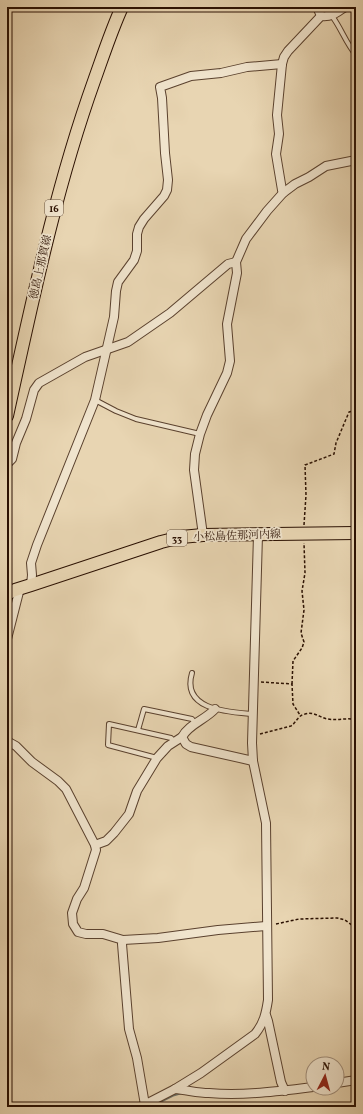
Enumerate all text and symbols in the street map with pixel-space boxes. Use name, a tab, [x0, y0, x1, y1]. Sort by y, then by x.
road number: 16	[45, 200, 63, 216]
street label: 徳島上那賀線	[27, 233, 56, 301]
street label: 小松島佐那河内線	[193, 527, 281, 546]
road number: 33	[167, 530, 187, 546]
north arrow	[305, 1056, 345, 1096]
text: N	[321, 1060, 331, 1075]

